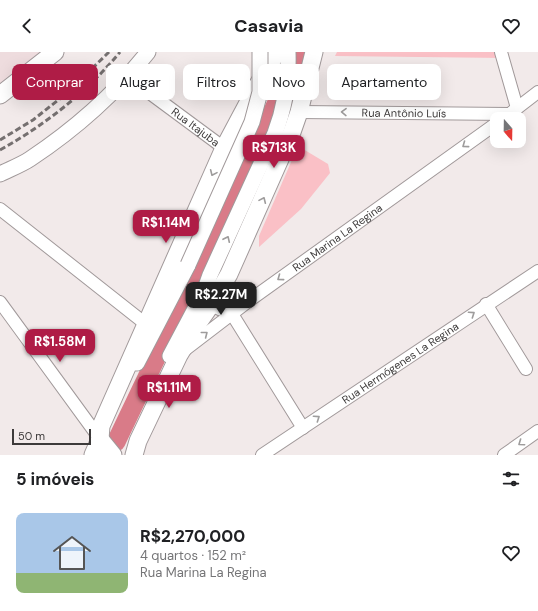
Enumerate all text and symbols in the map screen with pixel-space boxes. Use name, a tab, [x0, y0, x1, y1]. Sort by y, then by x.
text: Casavia	[234, 14, 304, 38]
icon: back	[16, 15, 38, 37]
icon: heart	[500, 15, 522, 37]
chip: Comprar	[12, 64, 98, 100]
chip: Alugar	[106, 64, 175, 100]
chip: Filtros	[183, 64, 250, 100]
chip: Novo	[258, 64, 319, 100]
chip: Apartamento	[327, 64, 441, 100]
street label: Rua Itajuba	[169, 105, 222, 149]
street label: Rua Antônio Luís	[362, 106, 446, 120]
one-way arrow	[341, 108, 347, 116]
north arrow	[490, 112, 526, 148]
map controls	[490, 112, 526, 148]
pin: R$713K	[241, 135, 307, 169]
text: R$713K	[252, 139, 296, 156]
one-way arrow	[463, 141, 470, 148]
one-way arrow	[210, 169, 218, 176]
one-way arrow	[258, 196, 266, 204]
street label: Rua Marina La Regina	[290, 201, 385, 274]
pin: R$1.14M	[129, 210, 203, 244]
text: R$1.14M	[142, 214, 190, 231]
one-way arrow	[222, 236, 230, 243]
one-way arrow	[277, 274, 284, 281]
pin: R$2.27M	[184, 282, 258, 316]
text: R$2.27M	[195, 286, 247, 303]
one-way arrow	[468, 311, 475, 319]
street label: Rua Hermógenes La Regina	[339, 319, 461, 407]
pin: R$1.58M	[23, 329, 97, 363]
one-way arrow	[201, 332, 208, 339]
text: R$1.58M	[34, 333, 86, 350]
pin: R$1.11M	[132, 375, 206, 409]
text: R$1.11M	[147, 379, 191, 396]
one-way arrow	[313, 416, 320, 423]
scale bar	[12, 427, 91, 446]
text: 50 m	[18, 429, 45, 443]
one-way arrow	[518, 438, 525, 446]
text: 5 imóveis	[16, 468, 94, 490]
icon: filters	[500, 468, 522, 490]
text: R$2,270,000	[140, 525, 245, 547]
icon: home	[48, 529, 96, 577]
icon: heart	[500, 542, 522, 564]
text: 4 quartos · 152 m²	[140, 547, 246, 564]
text: Rua Marina La Regina	[140, 564, 267, 581]

